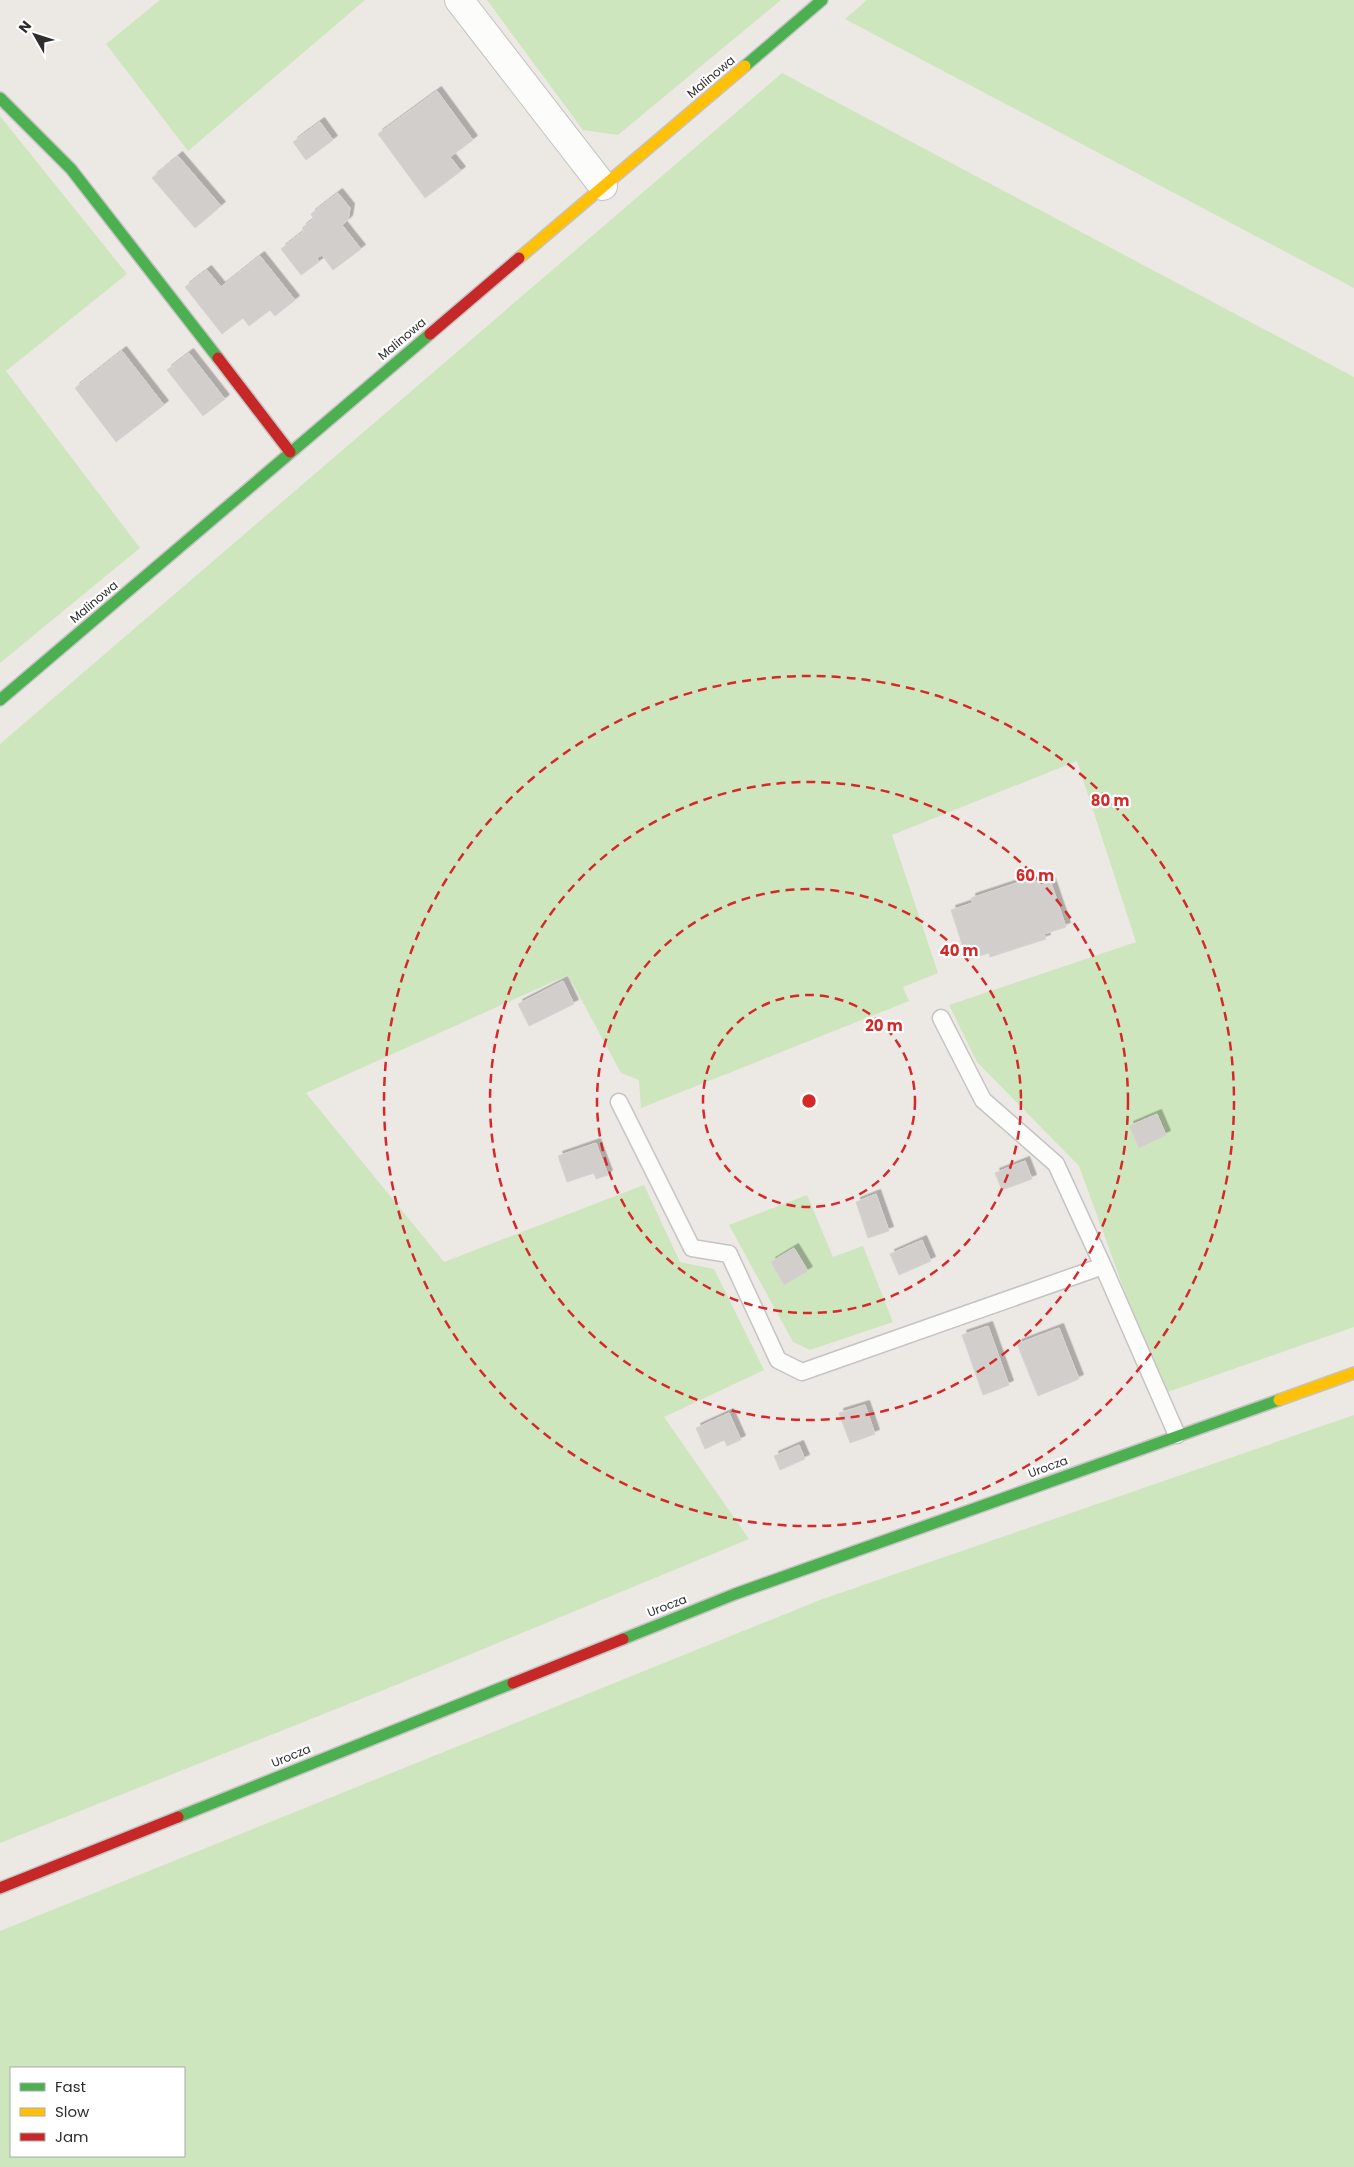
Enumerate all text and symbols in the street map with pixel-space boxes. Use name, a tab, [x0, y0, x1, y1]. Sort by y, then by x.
north arrow	[10, 10, 60, 60]
text: N	[14, 16, 36, 37]
street label: Malinowa	[683, 52, 738, 102]
street label: Malinowa	[374, 314, 429, 364]
street label: Malinowa	[66, 577, 121, 627]
text: 80 m	[1091, 790, 1129, 811]
text: 60 m	[1016, 865, 1054, 886]
text: 40 m	[939, 940, 979, 961]
text: 20 m	[865, 1015, 903, 1036]
centre of rings	[800, 1092, 818, 1110]
street label: Urocza	[1026, 1452, 1070, 1482]
street label: Urocza	[645, 1590, 689, 1621]
street label: Urocza	[269, 1740, 313, 1771]
legend	[10, 2067, 185, 2157]
text: Fast	[55, 2076, 86, 2097]
text: Slow	[55, 2101, 90, 2122]
text: Jam	[55, 2126, 89, 2147]

